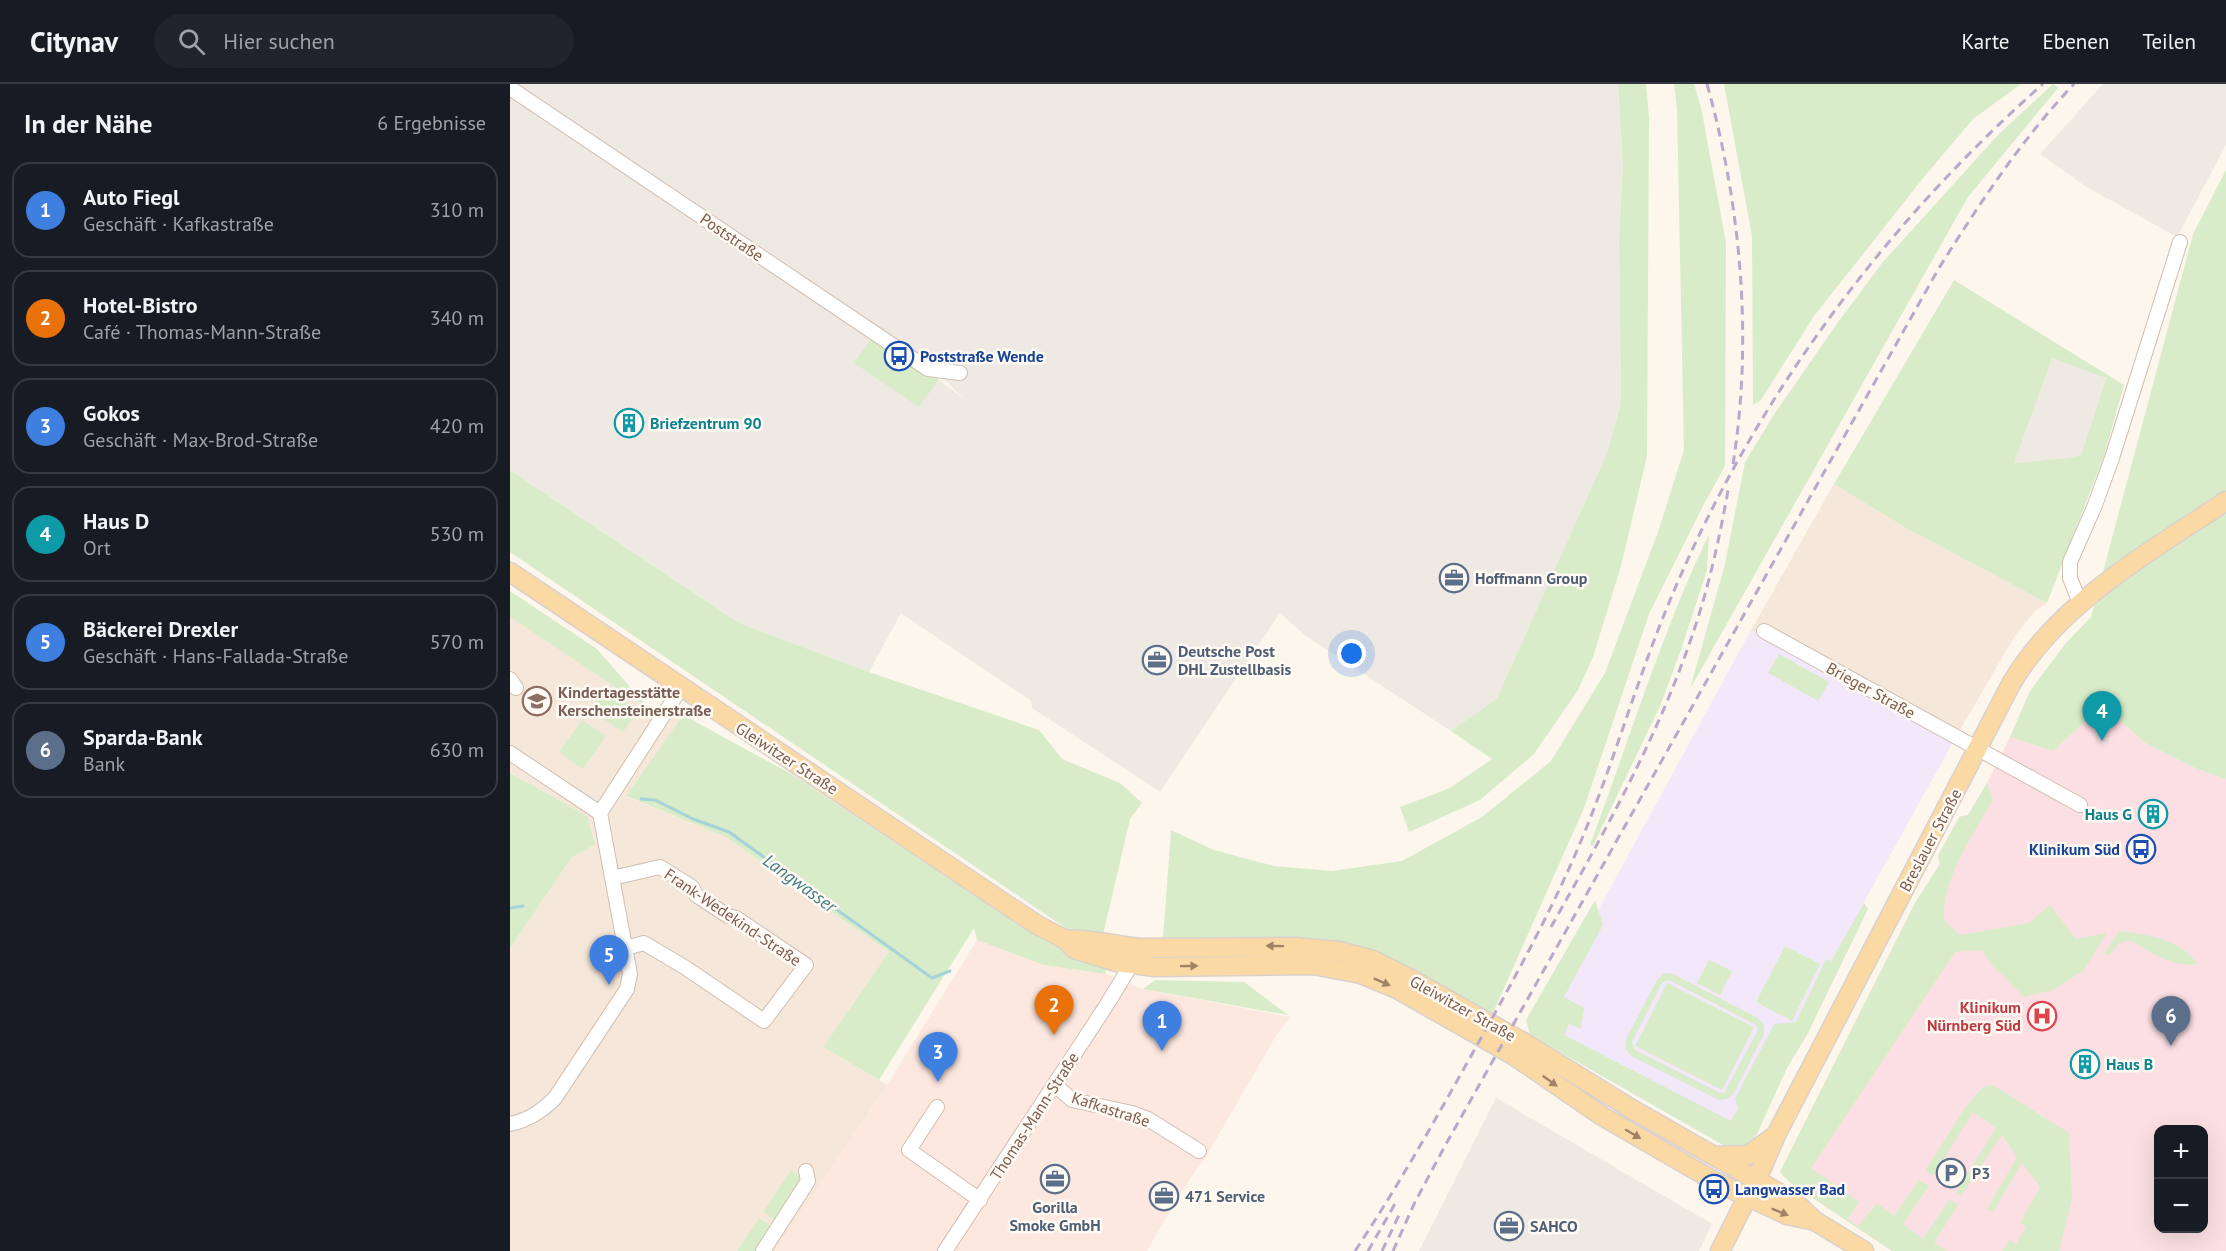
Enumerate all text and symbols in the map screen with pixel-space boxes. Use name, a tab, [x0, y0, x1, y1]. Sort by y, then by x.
search box	[154, 14, 574, 68]
text: Citynav	[30, 23, 118, 60]
icon: search	[175, 25, 208, 58]
text: Hier suchen	[223, 27, 335, 55]
text: Karte	[1962, 28, 2010, 55]
text: Ebenen	[2043, 28, 2109, 55]
text: Teilen	[2142, 28, 2196, 55]
text: In der Nähe	[24, 107, 152, 140]
text: 6 Ergebnisse	[377, 110, 486, 136]
text: Auto Fiegl	[83, 183, 180, 211]
text: 1	[40, 197, 51, 223]
text: 310 m	[430, 197, 484, 223]
street label: Poststraße	[696, 209, 768, 265]
text: Geschäft · Kafkastraße	[83, 211, 274, 237]
text: Hotel-Bistro	[83, 291, 198, 319]
text: 2	[40, 305, 51, 331]
text: 340 m	[430, 305, 484, 331]
text: Café · Thomas-Mann-Straße	[83, 319, 321, 345]
bus stop icon: Poststraße Wende	[883, 340, 915, 372]
place label: Poststraße Wende	[920, 346, 1044, 366]
text: Gokos	[83, 399, 140, 427]
building icon: Briefzentrum 90	[613, 407, 645, 439]
text: 3	[40, 413, 51, 439]
text: 420 m	[430, 413, 484, 439]
place label: Briefzentrum 90	[650, 413, 762, 433]
text: Geschäft · Max-Brod-Straße	[83, 427, 318, 453]
text: Haus D	[83, 507, 149, 535]
text: 4	[40, 521, 51, 547]
text: 530 m	[430, 521, 484, 547]
text: Ort	[83, 535, 111, 561]
office icon: Hoffmann Group	[1438, 562, 1470, 594]
place label: Hoffmann Group	[1475, 568, 1588, 588]
text: Bäckerei Drexler	[83, 615, 238, 643]
text: 5	[40, 629, 51, 655]
text: 570 m	[430, 629, 484, 655]
your location	[1337, 639, 1366, 668]
place label: Deutsche Post DHL Zustellbasis	[1178, 641, 1291, 679]
text: Geschäft · Hans-Fallada-Straße	[83, 643, 348, 669]
office icon: Deutsche Post DHL Zustellbasis	[1141, 644, 1173, 676]
street label: Brieger Straße	[1823, 657, 1919, 723]
place label: Kindertagesstätte Kerschensteinerstraße	[558, 682, 711, 720]
school or university icon: Kindertagesstätte Kerschensteinerstraße	[521, 685, 553, 717]
pin: 4	[2082, 692, 2122, 741]
street label: Gleiwitzer Straße	[732, 717, 842, 799]
text: Sparda-Bank	[83, 723, 203, 751]
text: 6	[40, 737, 51, 763]
text: 630 m	[430, 737, 484, 763]
text: Bank	[83, 751, 125, 777]
street label: Breslauer Straße	[1894, 785, 1966, 895]
building icon: Haus G	[2137, 798, 2169, 830]
place label: Haus G	[2085, 804, 2132, 824]
bus stop icon: Klinikum Süd	[2125, 833, 2157, 865]
place label: Klinikum Süd	[2029, 839, 2120, 859]
water label: Langwasser	[759, 849, 842, 918]
street label: Frank-Wedekind-Straße	[661, 864, 805, 970]
pin: 5	[590, 936, 628, 985]
one-way arrow	[1265, 941, 1284, 951]
one-way arrow	[1180, 961, 1199, 971]
street label: Gleiwitzer Straße	[1407, 971, 1519, 1045]
one-way arrow	[1373, 977, 1391, 987]
pin: 2	[1034, 986, 1074, 1035]
pin: 6	[2152, 996, 2190, 1046]
place label: Klinikum Nürnberg Süd	[1927, 997, 2021, 1035]
hospital icon: Klinikum Nürnberg Süd	[2026, 1000, 2058, 1032]
pin: 1	[1142, 1002, 1182, 1051]
pin: 3	[918, 1032, 958, 1082]
street label: Thomas-Mann-Straße	[985, 1048, 1083, 1184]
building icon: Haus B	[2069, 1048, 2101, 1080]
place label: Haus B	[2106, 1054, 2153, 1074]
one-way arrow	[1541, 1075, 1557, 1087]
street label: Kafkastraße	[1069, 1087, 1153, 1131]
map controls	[2154, 1125, 2208, 1233]
button: +	[2154, 1125, 2208, 1179]
one-way arrow	[1625, 1129, 1642, 1139]
parking icon: P3	[1935, 1157, 1967, 1189]
office icon: Gorilla Smoke GmbH	[1039, 1163, 1071, 1195]
place label: P3	[1972, 1163, 1990, 1183]
bus stop icon: Langwasser Bad	[1698, 1173, 1730, 1205]
place label: Langwasser Bad	[1735, 1179, 1845, 1199]
button: −	[2154, 1179, 2208, 1233]
office icon: 471 Service	[1148, 1180, 1180, 1212]
place label: 471 Service	[1185, 1186, 1265, 1206]
place label: Gorilla Smoke GmbH	[1009, 1197, 1101, 1235]
one-way arrow	[1772, 1207, 1790, 1217]
office icon: SAHCO	[1493, 1210, 1525, 1242]
place label: SAHCO	[1530, 1216, 1578, 1236]

